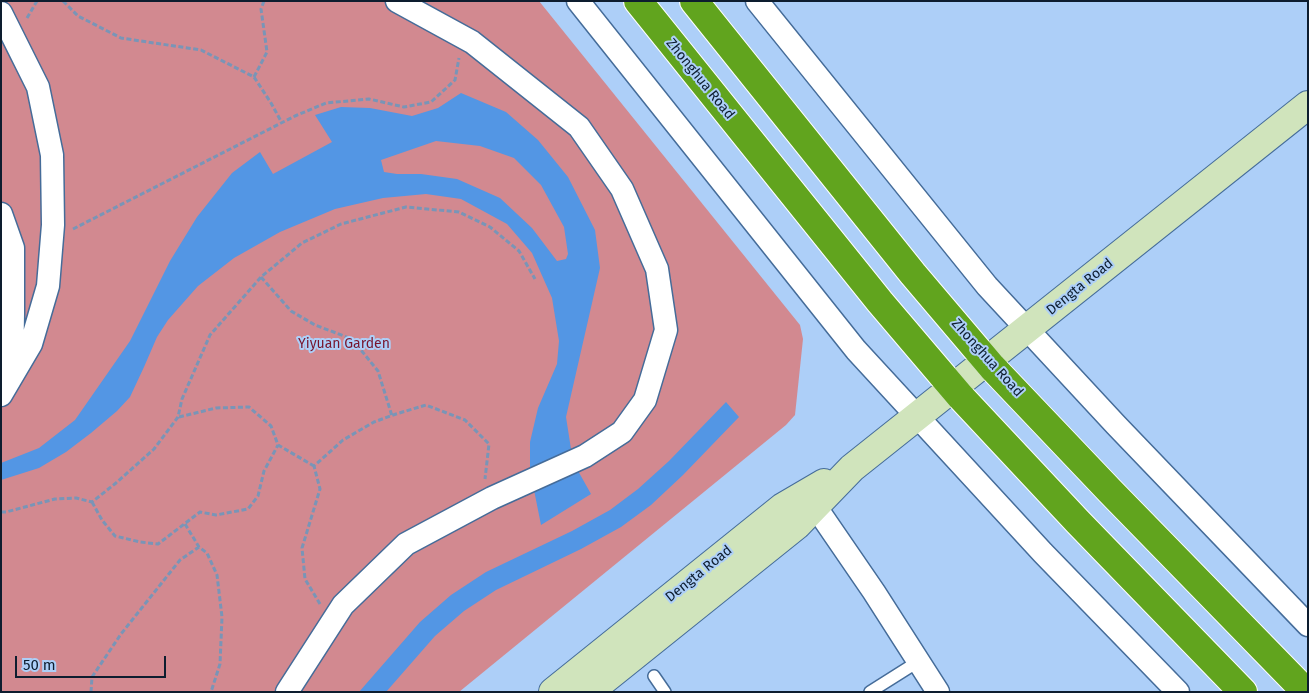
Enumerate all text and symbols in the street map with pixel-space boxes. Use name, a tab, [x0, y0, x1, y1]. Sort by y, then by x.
street label: Zhonghua Road	[662, 35, 738, 123]
street label: Dengta Road	[1043, 255, 1117, 319]
street label: Zhonghua Road	[948, 316, 1026, 400]
park label: Yiyuan Garden	[298, 336, 390, 352]
street label: Dengta Road	[662, 542, 736, 606]
scale bar	[18, 646, 169, 678]
text: 50 m	[23, 656, 56, 674]

